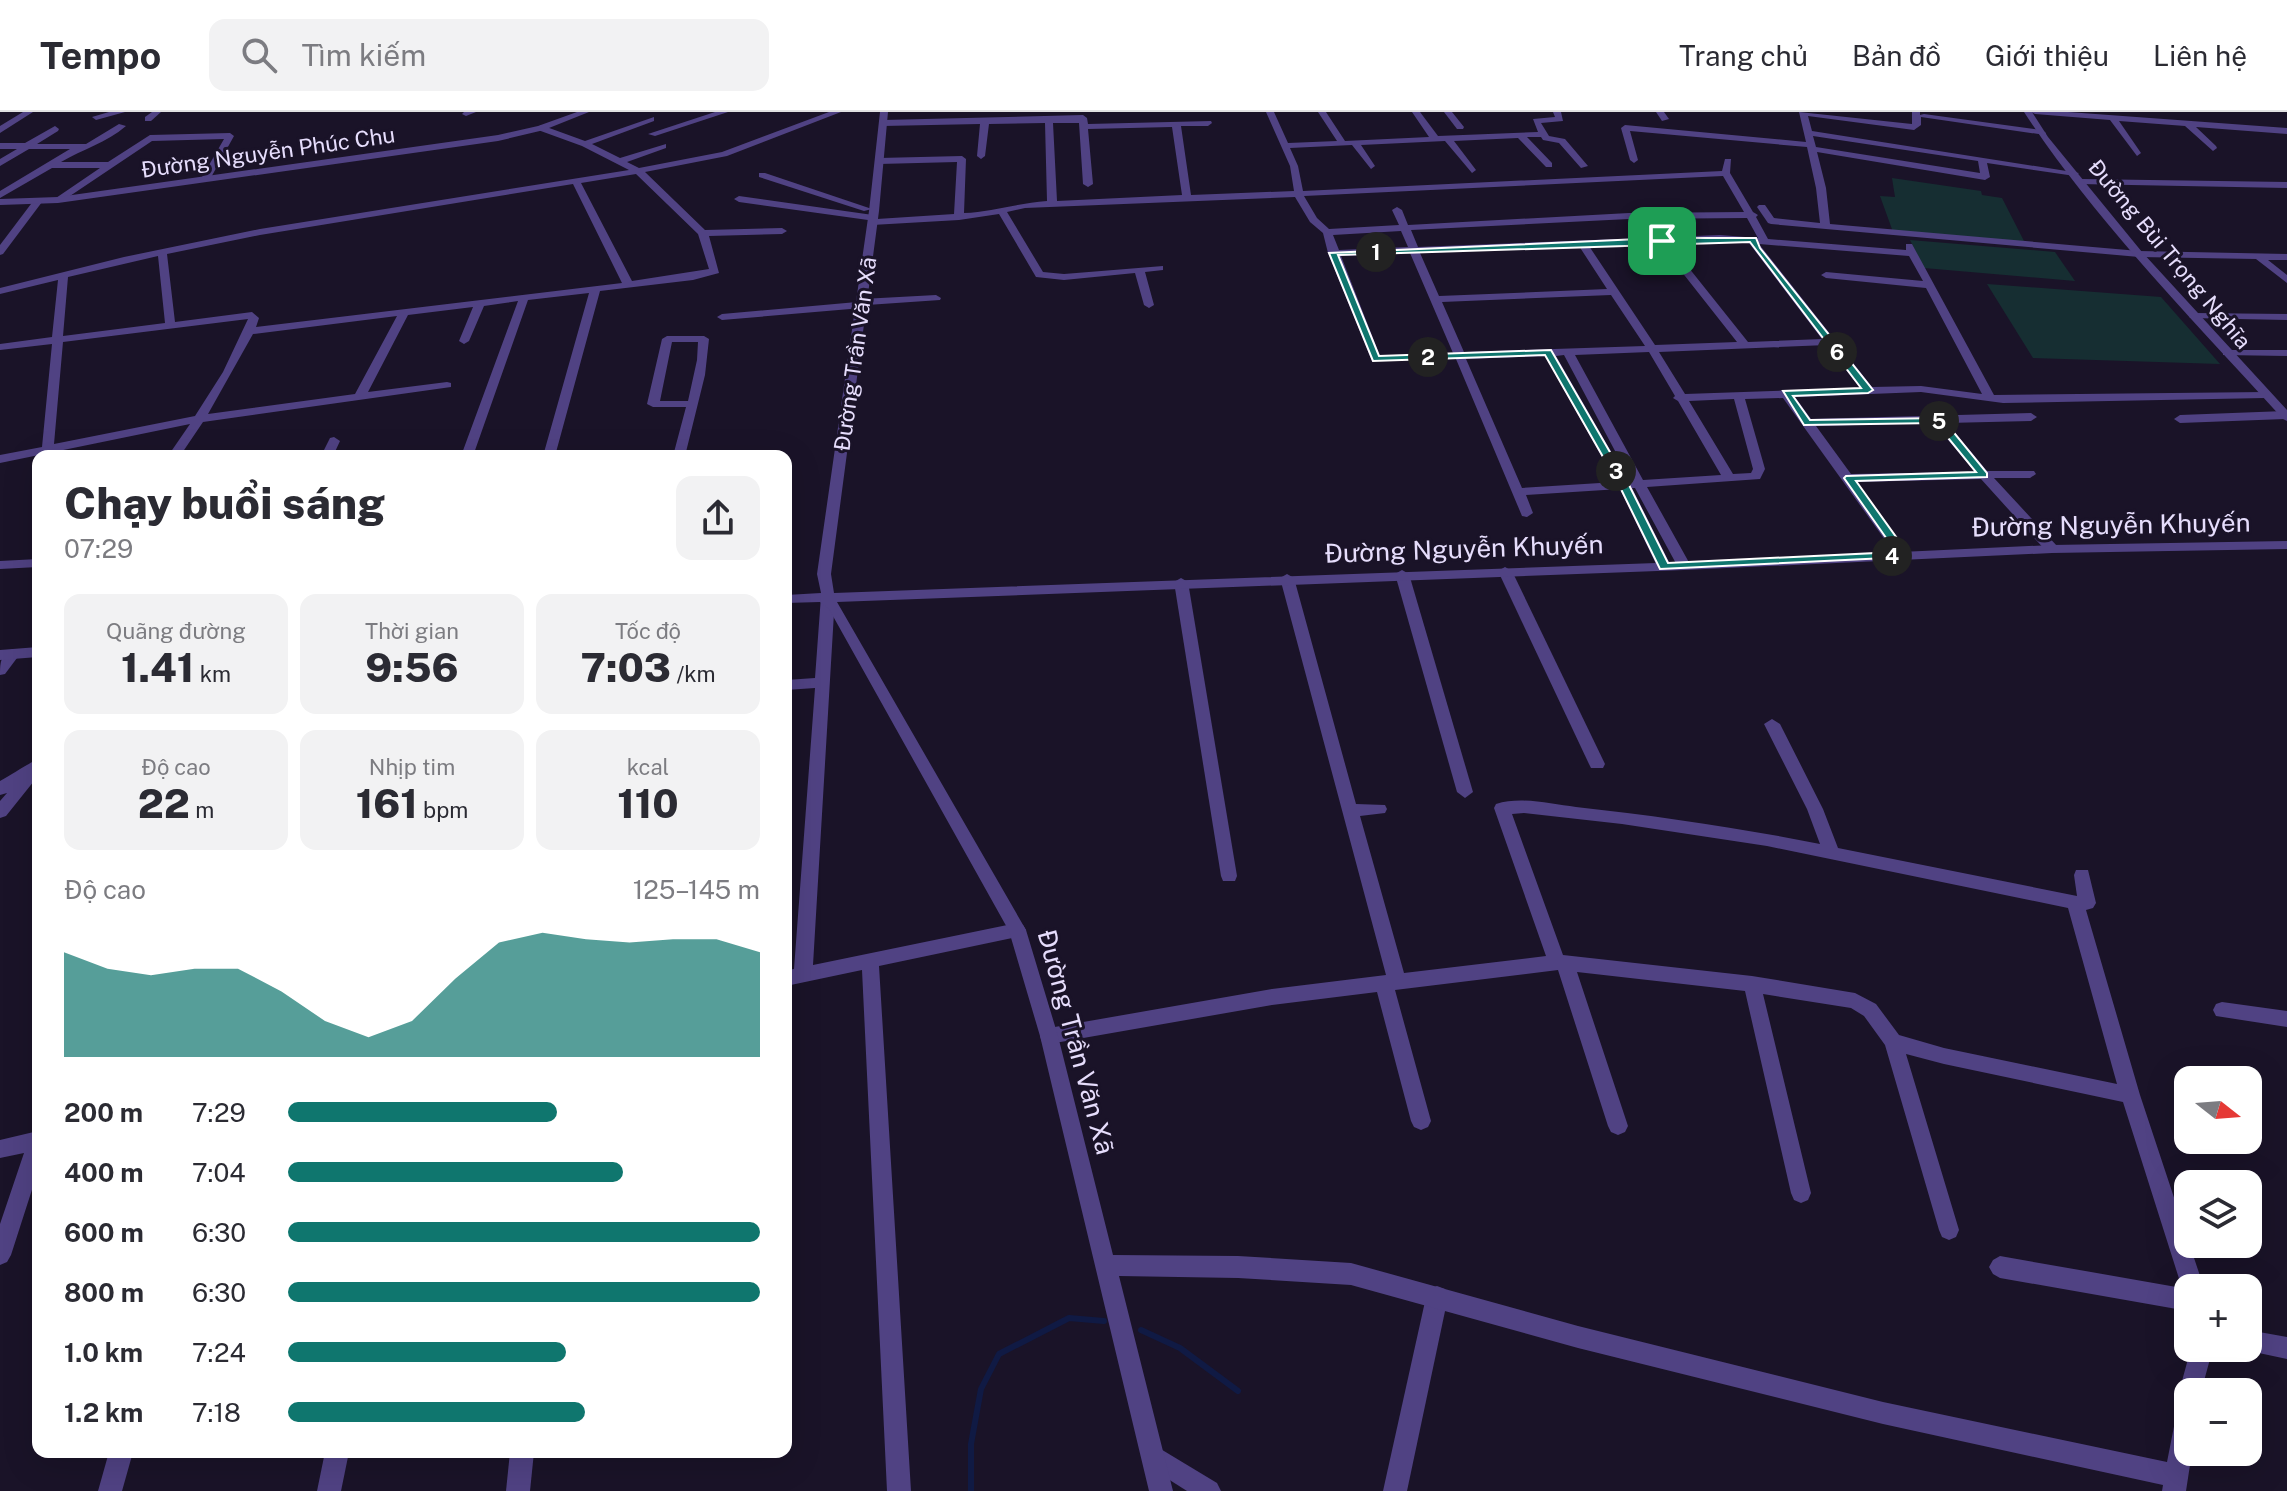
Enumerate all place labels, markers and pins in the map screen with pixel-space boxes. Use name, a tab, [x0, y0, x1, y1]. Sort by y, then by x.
pin	[1628, 207, 1696, 275]
pin: 1	[1356, 232, 1396, 272]
pin: 6	[1817, 332, 1857, 372]
pin: 2	[1408, 337, 1448, 377]
pin: 5	[1919, 401, 1959, 441]
pin: 3	[1596, 451, 1636, 491]
pin: 4	[1872, 536, 1912, 576]

